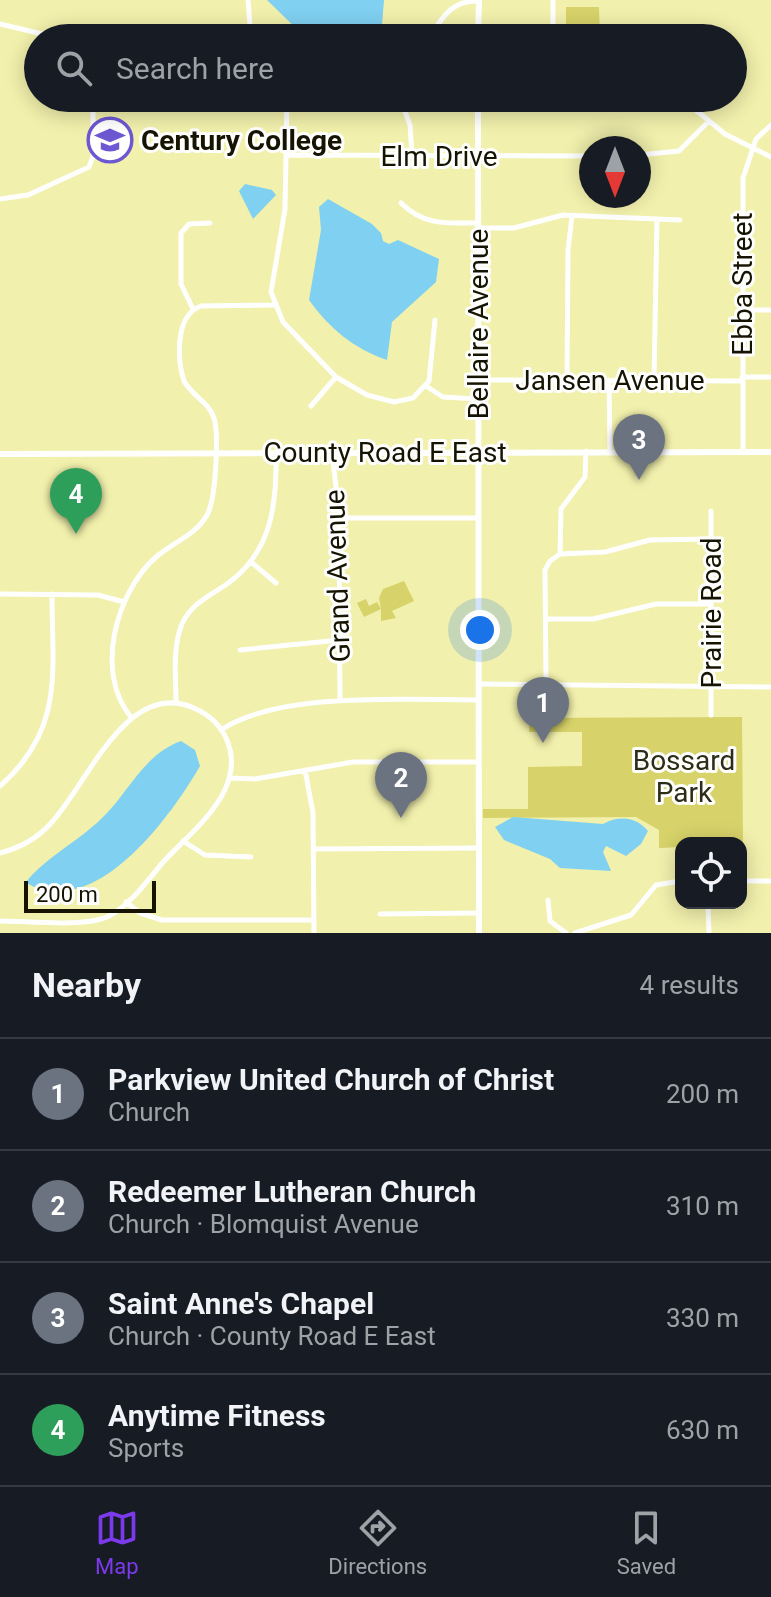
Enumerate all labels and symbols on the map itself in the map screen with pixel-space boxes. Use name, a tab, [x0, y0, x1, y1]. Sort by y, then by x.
school or university icon: Century College	[86, 116, 134, 164]
place label: Century College	[141, 124, 342, 157]
north arrow	[579, 136, 651, 208]
street label: Elm Drive	[380, 140, 498, 173]
street label: Ebba Street	[726, 212, 759, 356]
street label: Bellaire Avenue	[462, 229, 495, 419]
street label: Jansen Avenue	[515, 364, 705, 397]
pin: 3	[613, 414, 665, 480]
street label: County Road E East	[263, 436, 507, 469]
pin: 4	[50, 468, 102, 534]
street label: Grand Avenue	[318, 489, 357, 663]
street label: Prairie Road	[695, 538, 728, 688]
your location	[460, 610, 500, 650]
pin: 1	[517, 677, 569, 743]
park label: Bossard Park	[633, 744, 735, 809]
pin: 2	[375, 752, 427, 818]
scale bar	[24, 877, 156, 913]

